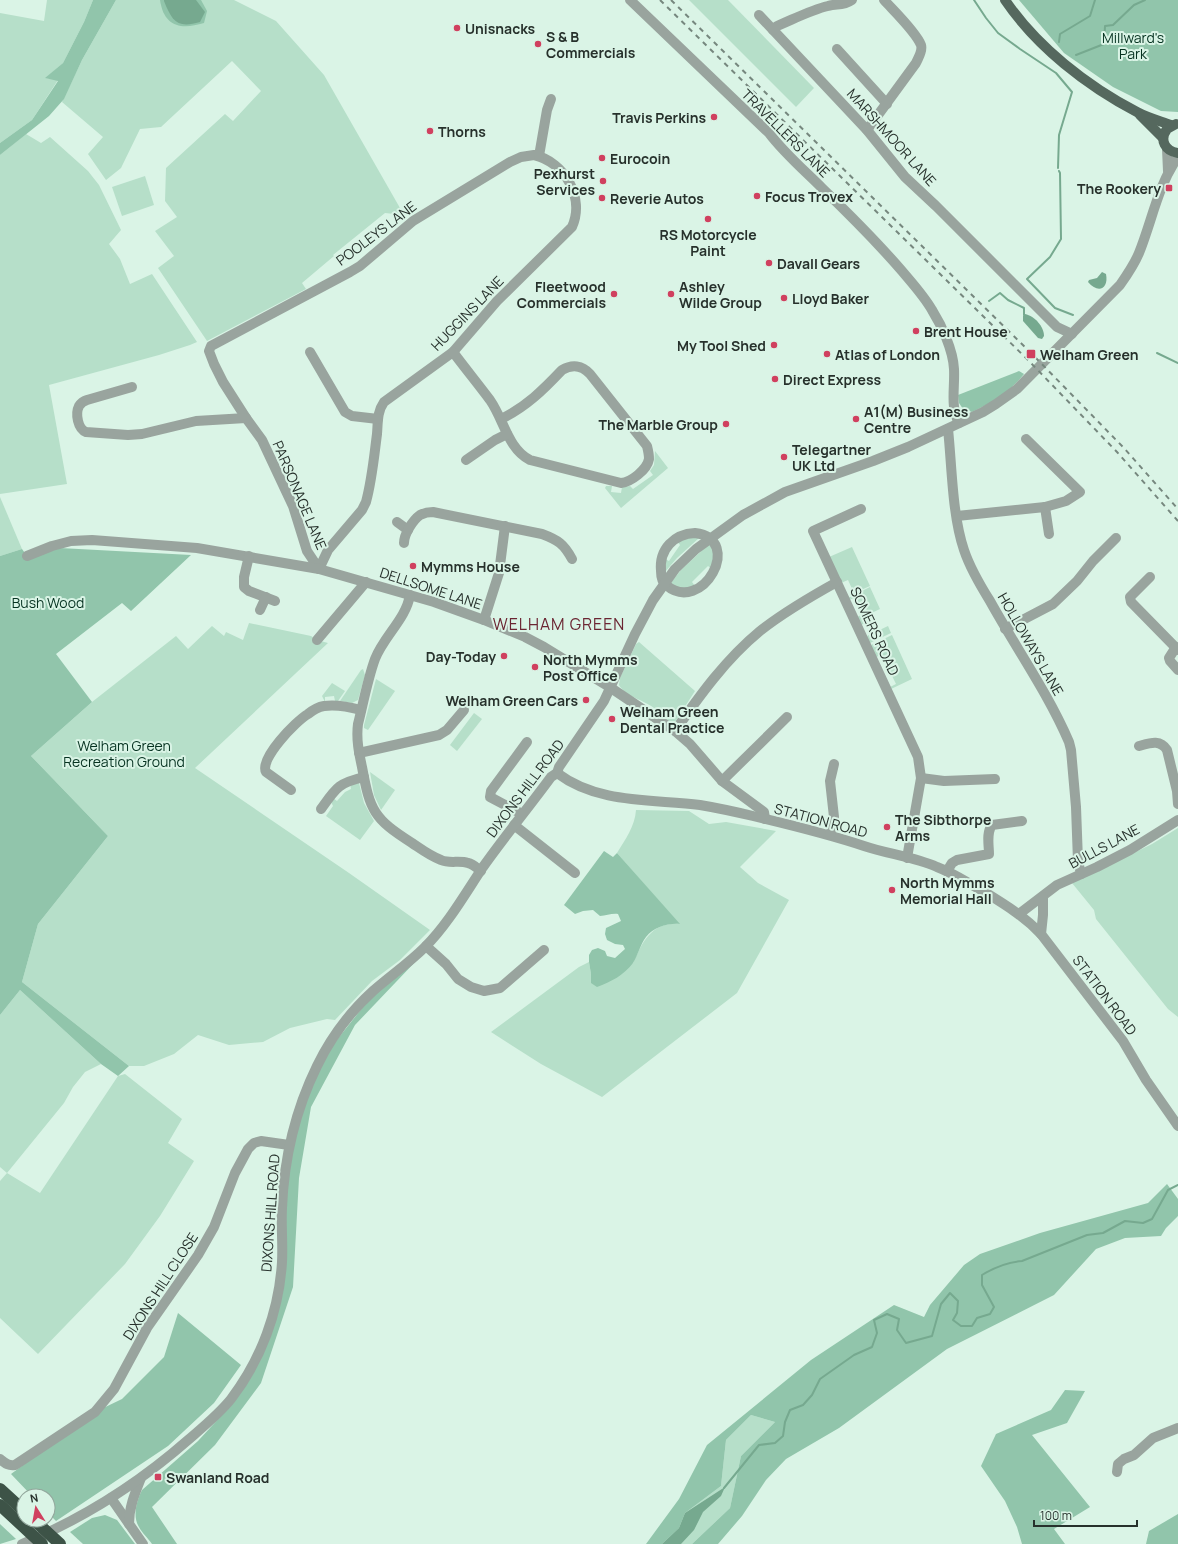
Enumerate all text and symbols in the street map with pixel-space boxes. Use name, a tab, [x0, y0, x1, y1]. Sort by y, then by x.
place label: Unisnacks	[465, 19, 536, 38]
marker: Unisnacks	[452, 23, 462, 33]
place label: S & B Commercials	[546, 27, 636, 62]
park label: Millward's Park	[1102, 28, 1164, 63]
marker: S & B Commercials	[533, 39, 543, 49]
street label: MARSHMOOR LANE	[843, 84, 941, 190]
street label: TRAVELLERS LANE	[738, 85, 834, 181]
place label: Travis Perkins	[612, 108, 706, 127]
marker: Travis Perkins	[709, 112, 719, 122]
place label: Thorns	[438, 122, 486, 141]
marker: Thorns	[425, 126, 435, 136]
place label: Eurocoin	[610, 149, 670, 168]
marker: Eurocoin	[597, 153, 607, 163]
place label: Pexhurst Services	[534, 164, 595, 199]
marker: Pexhurst Services	[598, 176, 608, 186]
place label: The Rookery	[1077, 179, 1161, 198]
marker: The Rookery	[1164, 183, 1174, 193]
place label: Focus Trovex	[765, 187, 853, 206]
place label: Reverie Autos	[610, 189, 704, 208]
marker: Focus Trovex	[752, 191, 762, 201]
marker: Reverie Autos	[597, 193, 607, 203]
street label: POOLEYS LANE	[332, 196, 420, 270]
marker: RS Motorcycle Paint	[703, 214, 713, 224]
place label: RS Motorcycle Paint	[659, 225, 757, 260]
place label: Davall Gears	[777, 254, 861, 273]
marker: Davall Gears	[764, 258, 774, 268]
street label: HUGGINS LANE	[426, 271, 508, 354]
place label: Fleetwood Commercials	[517, 277, 606, 312]
place label: Ashley Wilde Group	[679, 277, 762, 312]
marker: Fleetwood Commercials	[609, 289, 619, 299]
marker: Ashley Wilde Group	[666, 289, 676, 299]
place label: Lloyd Baker	[792, 289, 869, 308]
marker: Lloyd Baker	[779, 293, 789, 303]
place label: Brent House	[924, 322, 1008, 341]
marker: Brent House	[911, 326, 921, 336]
place label: My Tool Shed	[677, 336, 766, 355]
marker: My Tool Shed	[769, 340, 779, 350]
place label: Atlas of London	[835, 345, 940, 364]
place label: Welham Green	[1040, 345, 1138, 364]
marker: Welham Green	[1025, 348, 1037, 360]
marker: Atlas of London	[822, 349, 832, 359]
place label: Direct Express	[783, 370, 882, 389]
marker: Direct Express	[770, 374, 780, 384]
place label: A1(M) Business Centre	[864, 402, 969, 437]
marker: A1(M) Business Centre	[851, 414, 861, 424]
place label: The Marble Group	[598, 415, 718, 434]
marker: The Marble Group	[721, 419, 731, 429]
street label: PARSONAGE LANE	[268, 438, 332, 552]
place label: Telegartner UK Ltd	[792, 440, 872, 475]
marker: Telegartner UK Ltd	[779, 452, 789, 462]
place label: Mymms House	[421, 557, 520, 576]
marker: Mymms House	[408, 561, 418, 571]
street label: DELLSOME LANE	[377, 563, 485, 614]
street label: SOMERS ROAD	[846, 584, 904, 678]
street label: HOLLOWAYS LANE	[994, 589, 1068, 699]
park label: Bush Wood	[12, 593, 84, 612]
district label: WELHAM GREEN	[493, 613, 625, 635]
place label: Day-Today	[426, 647, 496, 666]
place label: North Mymms Post Office	[543, 650, 638, 685]
marker: Day-Today	[499, 651, 509, 661]
marker: North Mymms Post Office	[530, 662, 540, 672]
place label: Welham Green Cars	[445, 691, 578, 710]
marker: Welham Green Cars	[581, 695, 591, 705]
place label: Welham Green Dental Practice	[620, 702, 724, 737]
marker: Welham Green Dental Practice	[607, 714, 617, 724]
street label: DIXONS HILL ROAD	[482, 735, 568, 841]
park label: Welham Green Recreation Ground	[63, 736, 185, 771]
street label: STATION ROAD	[772, 798, 870, 842]
place label: The Sibthorpe Arms	[895, 810, 991, 845]
street label: BULLS LANE	[1065, 819, 1143, 873]
marker: The Sibthorpe Arms	[882, 822, 892, 832]
place label: North Mymms Memorial Hall	[900, 873, 995, 908]
marker: North Mymms Memorial Hall	[887, 885, 897, 895]
street label: STATION ROAD	[1069, 951, 1141, 1039]
street label: DIXONS HILL ROAD	[256, 1153, 284, 1273]
street label: DIXONS HILL CLOSE	[118, 1229, 202, 1343]
place label: Swanland Road	[166, 1468, 270, 1487]
marker: Swanland Road	[153, 1472, 163, 1482]
north arrow	[16, 1488, 56, 1528]
text: N	[29, 1490, 39, 1506]
scale bar	[1034, 1502, 1137, 1528]
text: 100 m	[1040, 1507, 1072, 1524]

